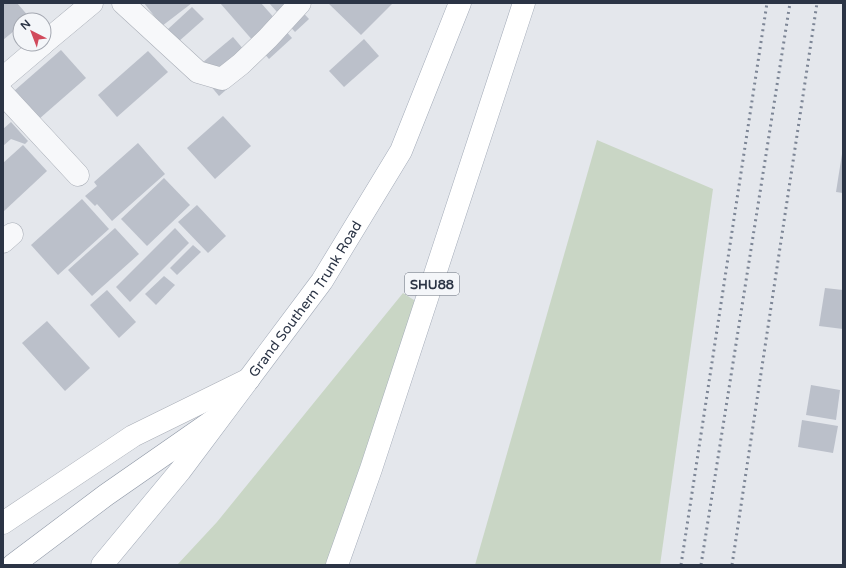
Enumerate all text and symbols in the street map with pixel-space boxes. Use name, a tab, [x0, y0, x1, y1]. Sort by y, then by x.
north arrow	[12, 12, 52, 52]
text: N	[18, 17, 33, 33]
street label: Grand Southern Trunk Road	[245, 218, 365, 381]
road number: SHU88	[405, 273, 459, 295]

